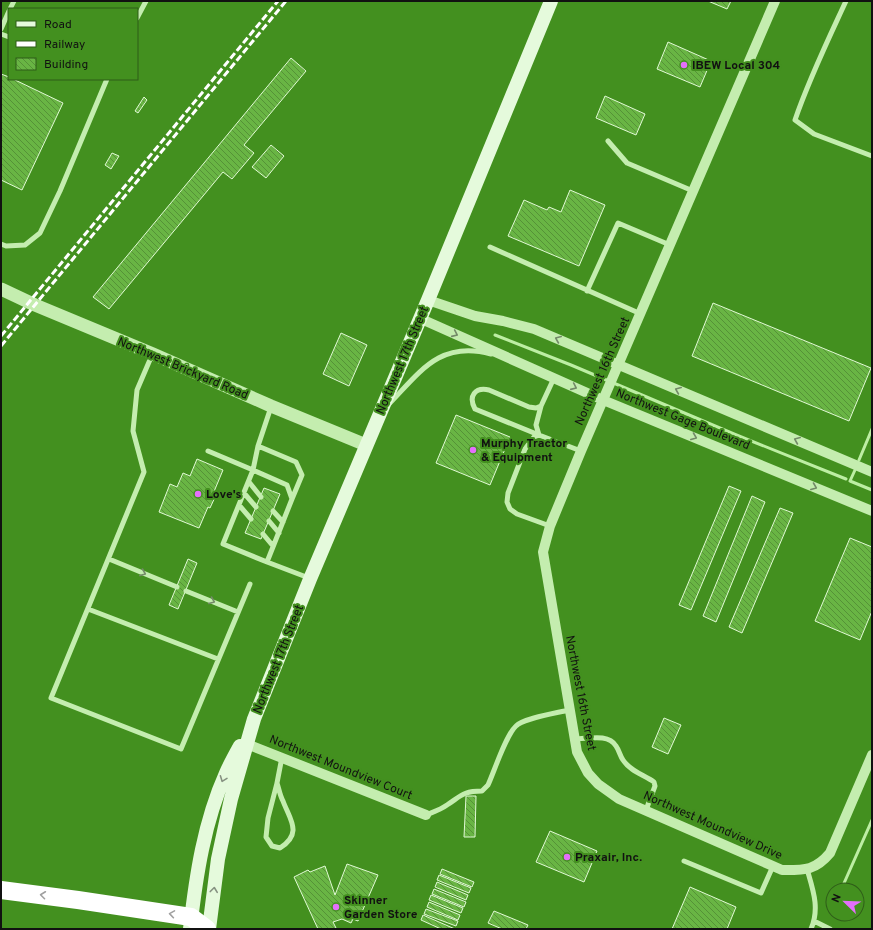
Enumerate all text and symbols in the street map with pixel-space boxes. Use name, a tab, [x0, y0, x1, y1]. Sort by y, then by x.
legend	[8, 8, 138, 80]
text: Road	[44, 17, 72, 33]
text: Railway	[44, 37, 85, 53]
text: Building	[44, 57, 88, 73]
place label: IBEW Local 304	[692, 58, 781, 74]
marker: IBEW Local 304	[679, 60, 689, 70]
street label: Northwest 17th Street	[373, 304, 433, 417]
street label: Northwest 16th Street	[572, 315, 634, 428]
one-way arrow	[451, 329, 458, 337]
street label: Northwest Brickyard Road	[115, 334, 250, 404]
one-way arrow	[554, 336, 562, 344]
one-way arrow	[569, 382, 577, 390]
street label: Northwest Gage Boulevard	[613, 386, 752, 454]
one-way arrow	[674, 386, 681, 394]
one-way arrow	[690, 433, 697, 441]
place label: Murphy Tractor & Equipment	[481, 436, 567, 466]
one-way arrow	[794, 437, 802, 445]
marker: Murphy Tractor & Equipment	[468, 445, 478, 455]
one-way arrow	[810, 482, 817, 490]
place label: Love's	[206, 487, 242, 503]
marker: Love's	[193, 489, 203, 499]
one-way arrow	[139, 569, 146, 577]
one-way arrow	[208, 597, 215, 605]
street label: Northwest 17th Street	[250, 603, 308, 716]
street label: Northwest 16th Street	[561, 634, 599, 752]
street label: Northwest Moundview Court	[267, 732, 415, 804]
one-way arrow	[220, 775, 228, 782]
street label: Northwest Moundview Drive	[640, 788, 785, 864]
place label: Praxair, Inc.	[575, 850, 642, 866]
marker: Praxair, Inc.	[562, 852, 572, 862]
north arrow	[825, 882, 865, 922]
one-way arrow	[209, 887, 218, 893]
one-way arrow	[40, 891, 46, 900]
text: N	[829, 892, 845, 905]
place label: Skinner Garden Store	[344, 893, 418, 923]
marker: Skinner Garden Store	[331, 902, 341, 912]
one-way arrow	[169, 910, 175, 919]

